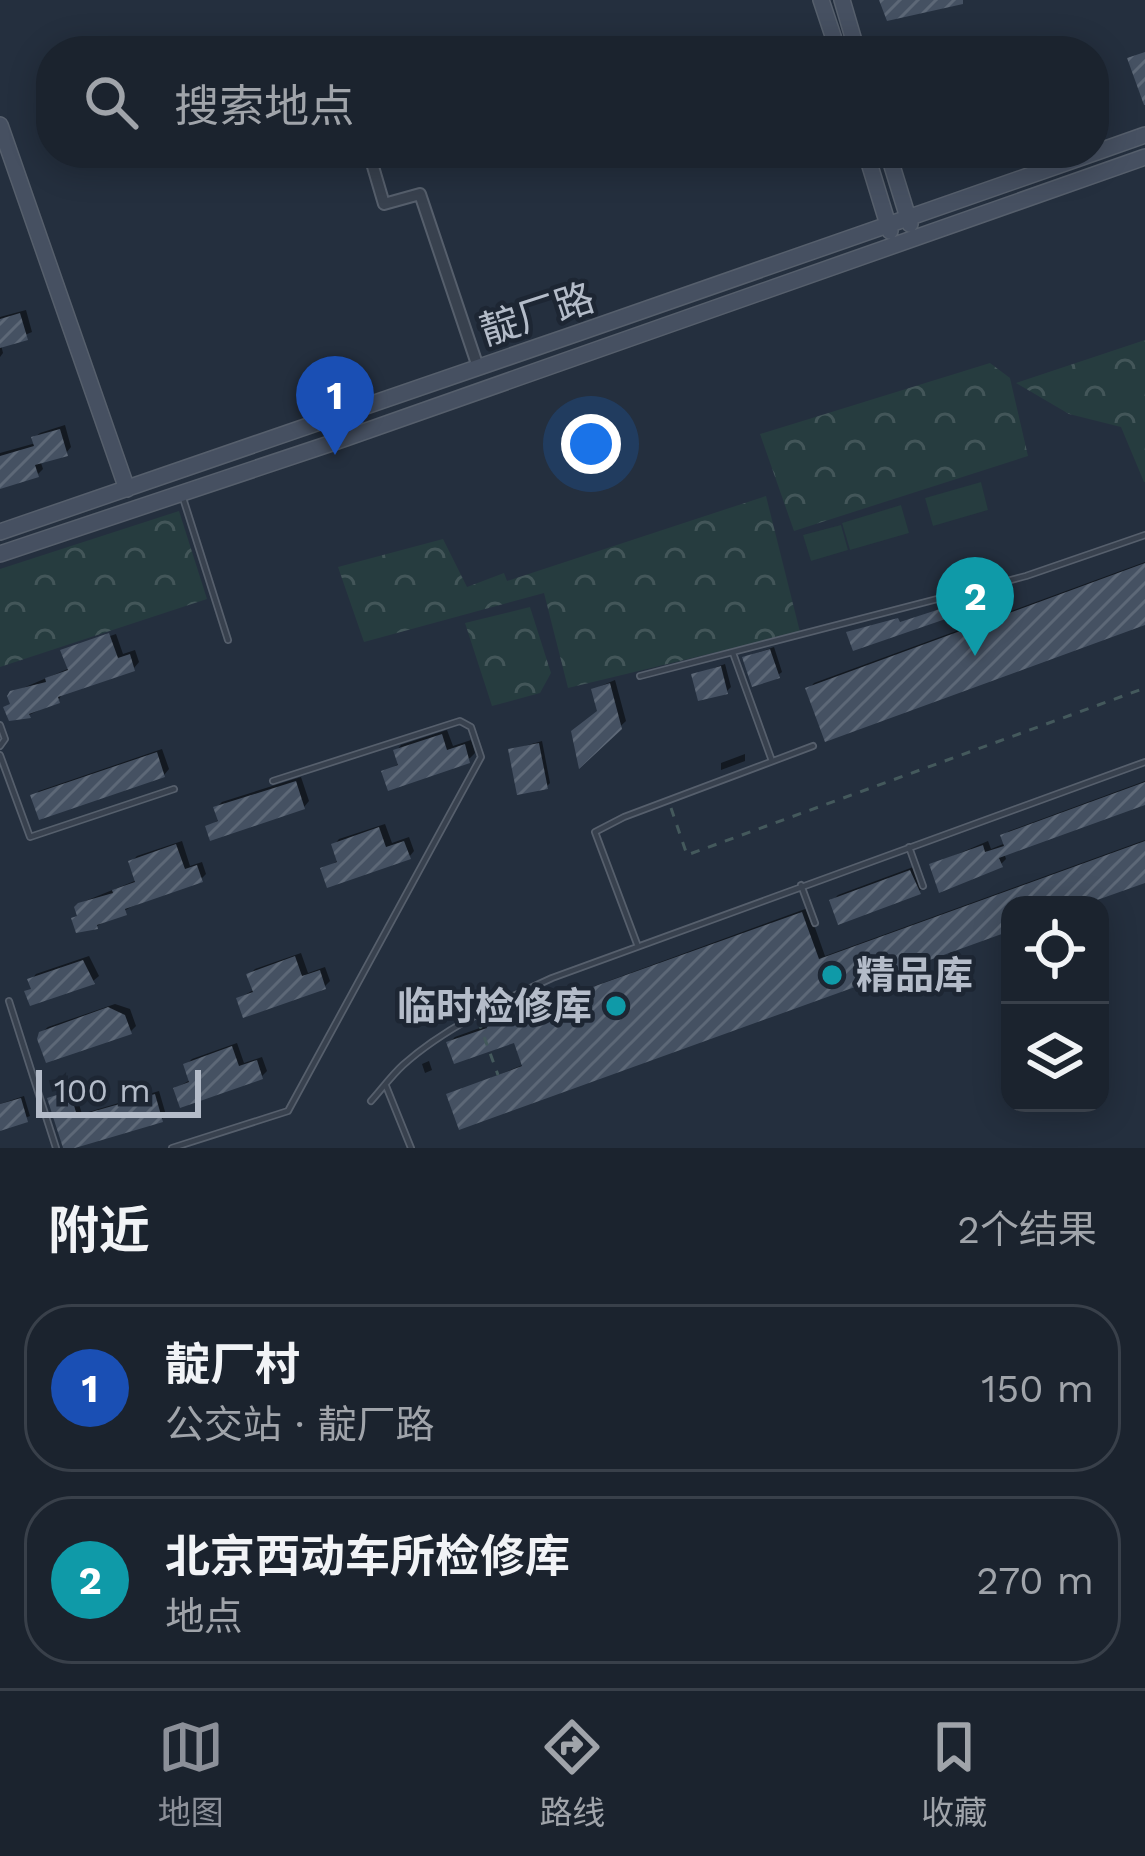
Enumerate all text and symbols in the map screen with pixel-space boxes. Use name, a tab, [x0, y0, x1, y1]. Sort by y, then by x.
search box	[36, 36, 1109, 168]
icon: search	[78, 69, 144, 135]
text: 搜索地点	[174, 80, 354, 133]
street label: 靛厂路	[474, 275, 600, 353]
pin: 1	[296, 356, 374, 455]
your location	[561, 414, 621, 474]
pin: 2	[936, 557, 1014, 656]
map controls	[1001, 896, 1109, 1112]
button: locate	[1001, 896, 1109, 1004]
place label: 精品库	[856, 953, 973, 998]
marker: 精品库	[819, 962, 845, 988]
place label: 临时检修库	[397, 984, 592, 1029]
marker: 临时检修库	[603, 993, 629, 1019]
button: layers	[1001, 1004, 1109, 1112]
scale bar	[36, 1064, 201, 1117]
text: 100 m	[54, 1071, 151, 1110]
text: 附近	[48, 1201, 150, 1260]
text: 2个结果	[957, 1207, 1097, 1252]
text: 靛厂村	[165, 1338, 300, 1391]
text: 1	[82, 1366, 98, 1411]
text: 150 m	[981, 1366, 1094, 1411]
text: 公交站 · 靛厂路	[165, 1402, 434, 1447]
text: 北京西动车所检修库	[165, 1530, 570, 1583]
text: 2	[78, 1558, 102, 1603]
text: 270 m	[976, 1558, 1094, 1603]
text: 地点	[165, 1594, 243, 1639]
tab: 地图	[158, 1714, 224, 1834]
tab: 路线	[539, 1714, 605, 1834]
tab: 收藏	[921, 1714, 987, 1834]

